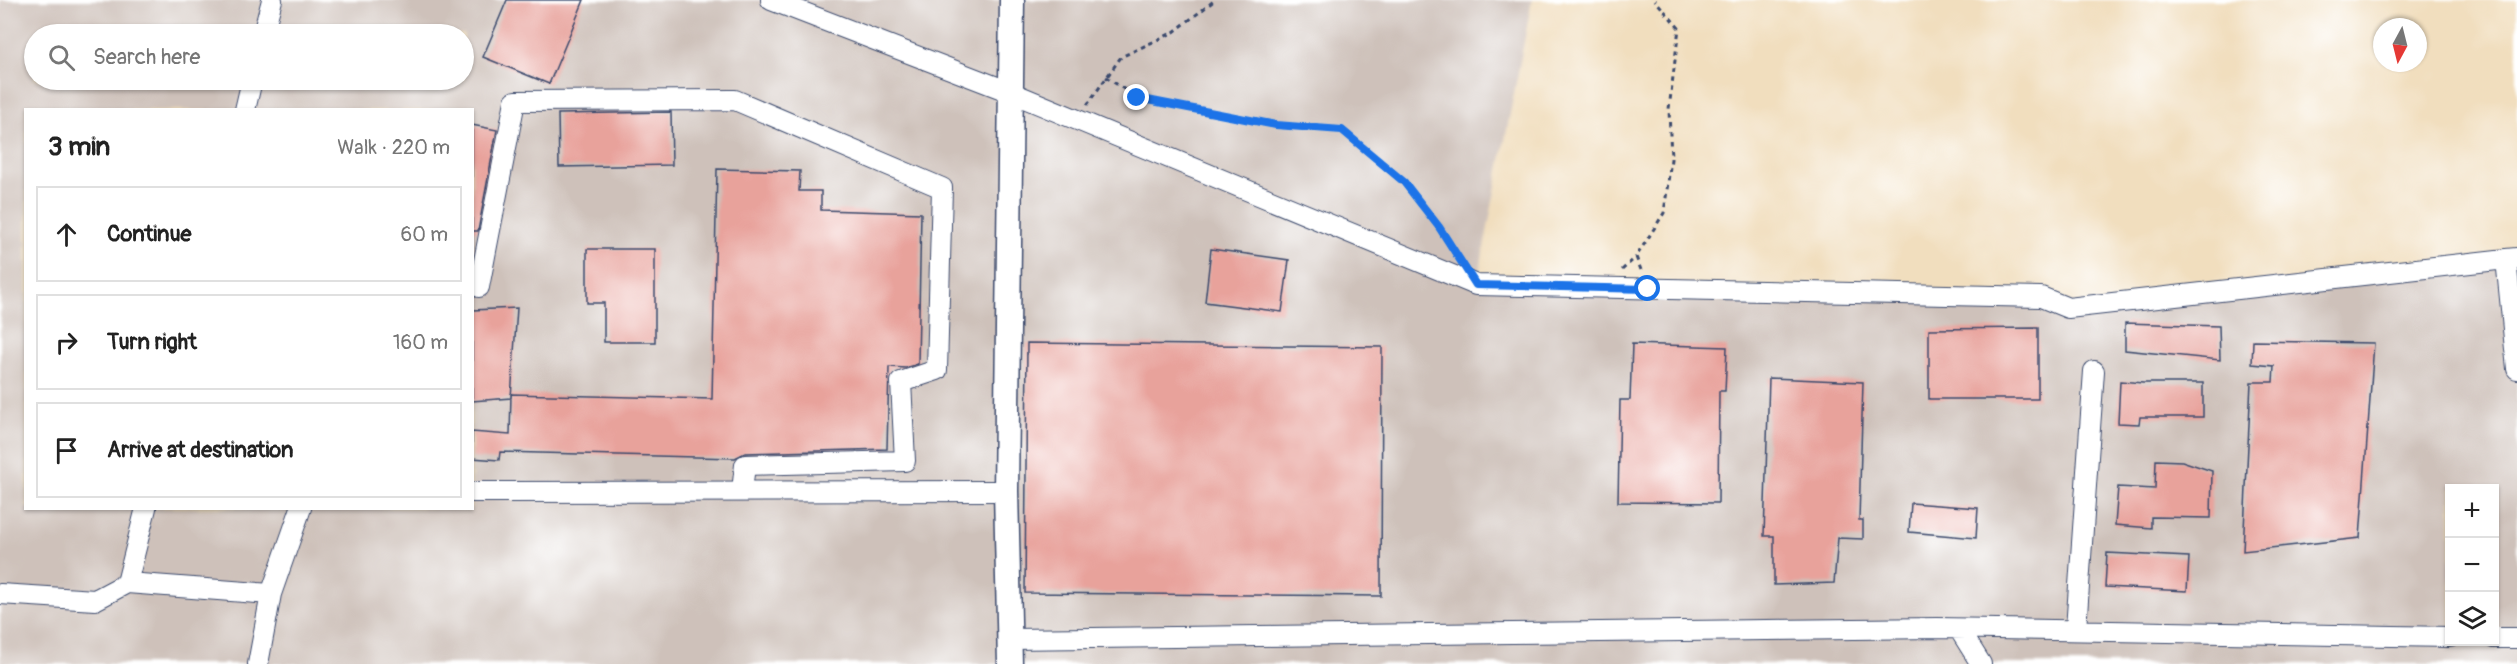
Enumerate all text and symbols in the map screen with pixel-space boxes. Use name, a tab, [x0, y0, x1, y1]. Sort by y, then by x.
north arrow	[2373, 18, 2427, 72]
search box	[24, 24, 474, 90]
icon: search	[45, 41, 78, 74]
text: Search here	[93, 43, 200, 71]
route end	[1123, 84, 1149, 110]
text: 3 min	[48, 131, 110, 163]
text: Walk · 220 m	[337, 135, 450, 160]
icon: ahead	[50, 218, 83, 251]
text: Continue	[107, 220, 191, 248]
text: 60 m	[401, 222, 448, 247]
route start	[1634, 275, 1660, 301]
icon: right	[50, 326, 83, 359]
text: Turn right	[107, 328, 197, 356]
text: 160 m	[393, 330, 448, 355]
icon: arrive	[50, 434, 83, 467]
text: Arrive at destination	[107, 436, 293, 464]
map controls	[2445, 484, 2499, 646]
button: +	[2445, 484, 2499, 538]
button: −	[2445, 538, 2499, 592]
button: layers	[2445, 592, 2499, 646]

